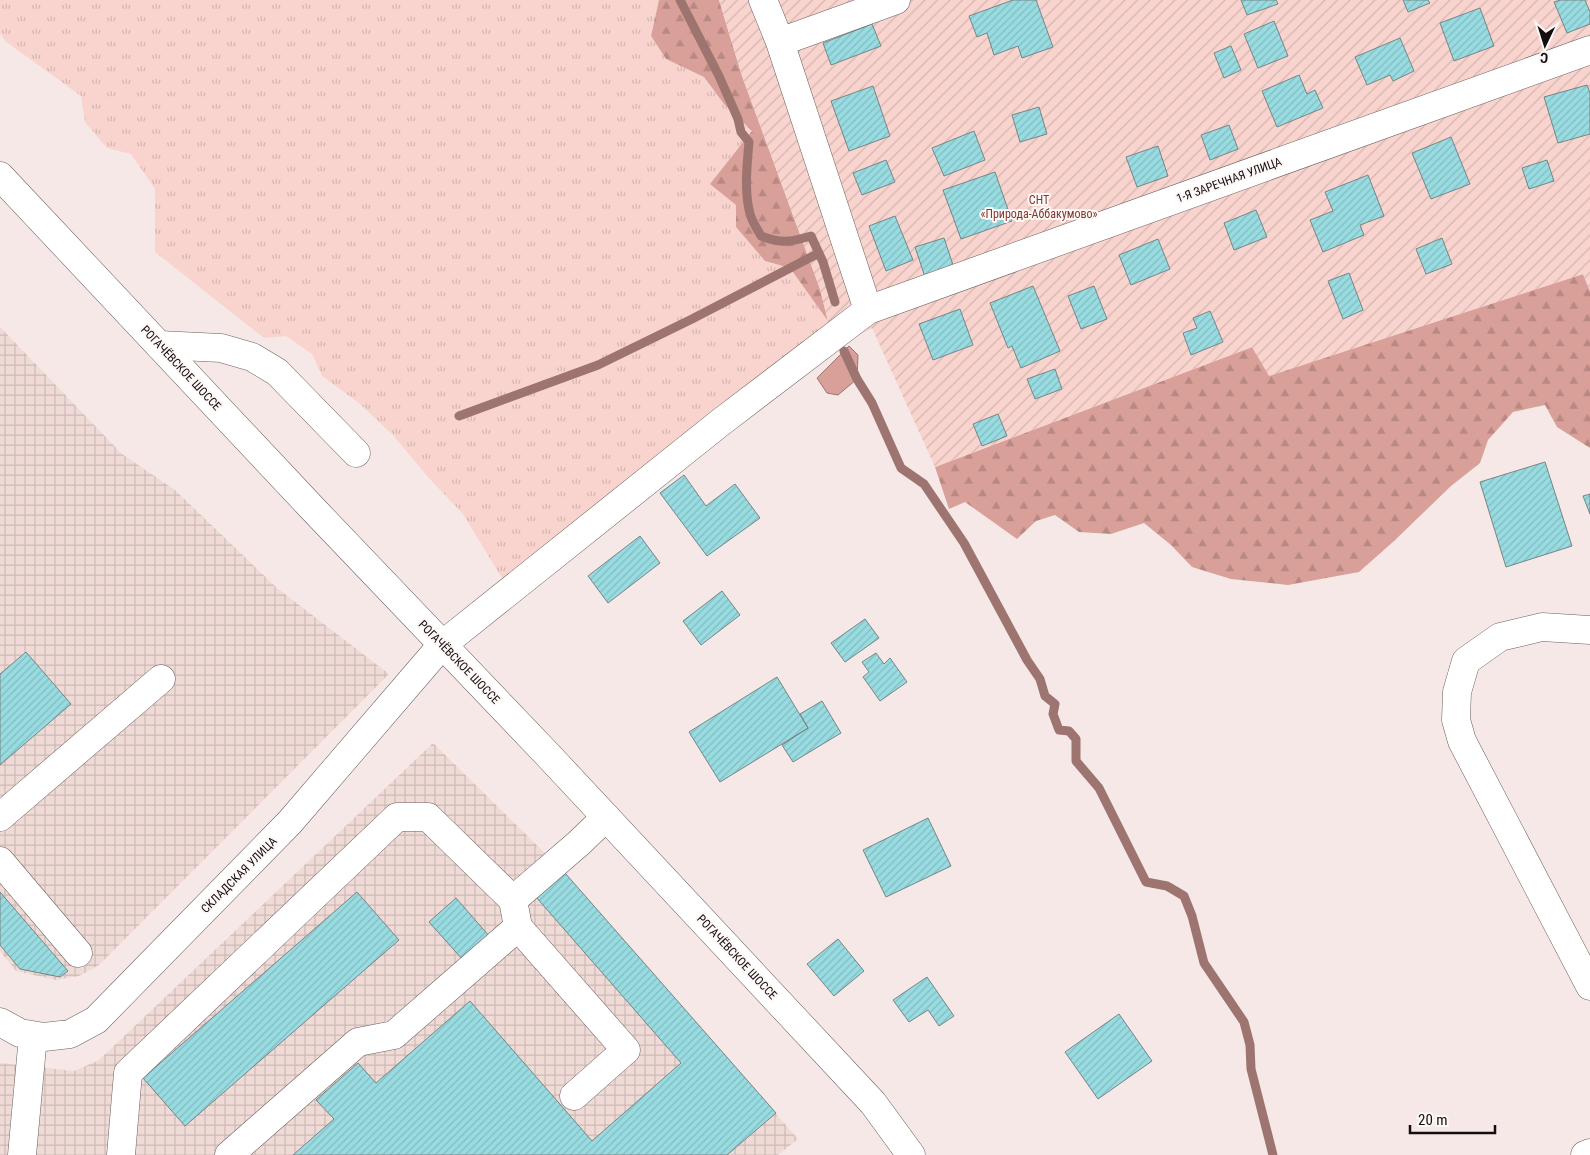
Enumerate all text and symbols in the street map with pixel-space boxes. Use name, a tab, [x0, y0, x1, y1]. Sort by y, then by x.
north arrow	[1520, 20, 1570, 70]
text: С	[1540, 50, 1549, 66]
street label: 1-Я ЗАРЕЧНАЯ УЛИЦА	[1174, 154, 1284, 206]
park label: СНТ «Природа-Аббакумово»	[980, 193, 1098, 221]
street label: РОГАЧЁВСКОЕ ШОССЕ	[138, 322, 225, 413]
street label: РОГАЧЁВСКОЕ ШОССЕ	[415, 617, 503, 707]
street label: СКЛАДСКАЯ УЛИЦА	[198, 834, 280, 916]
street label: РОГАЧЁВСКОЕ ШОССЕ	[694, 911, 781, 1002]
scale bar	[1410, 1102, 1495, 1134]
text: 20 m	[1418, 1111, 1448, 1129]

